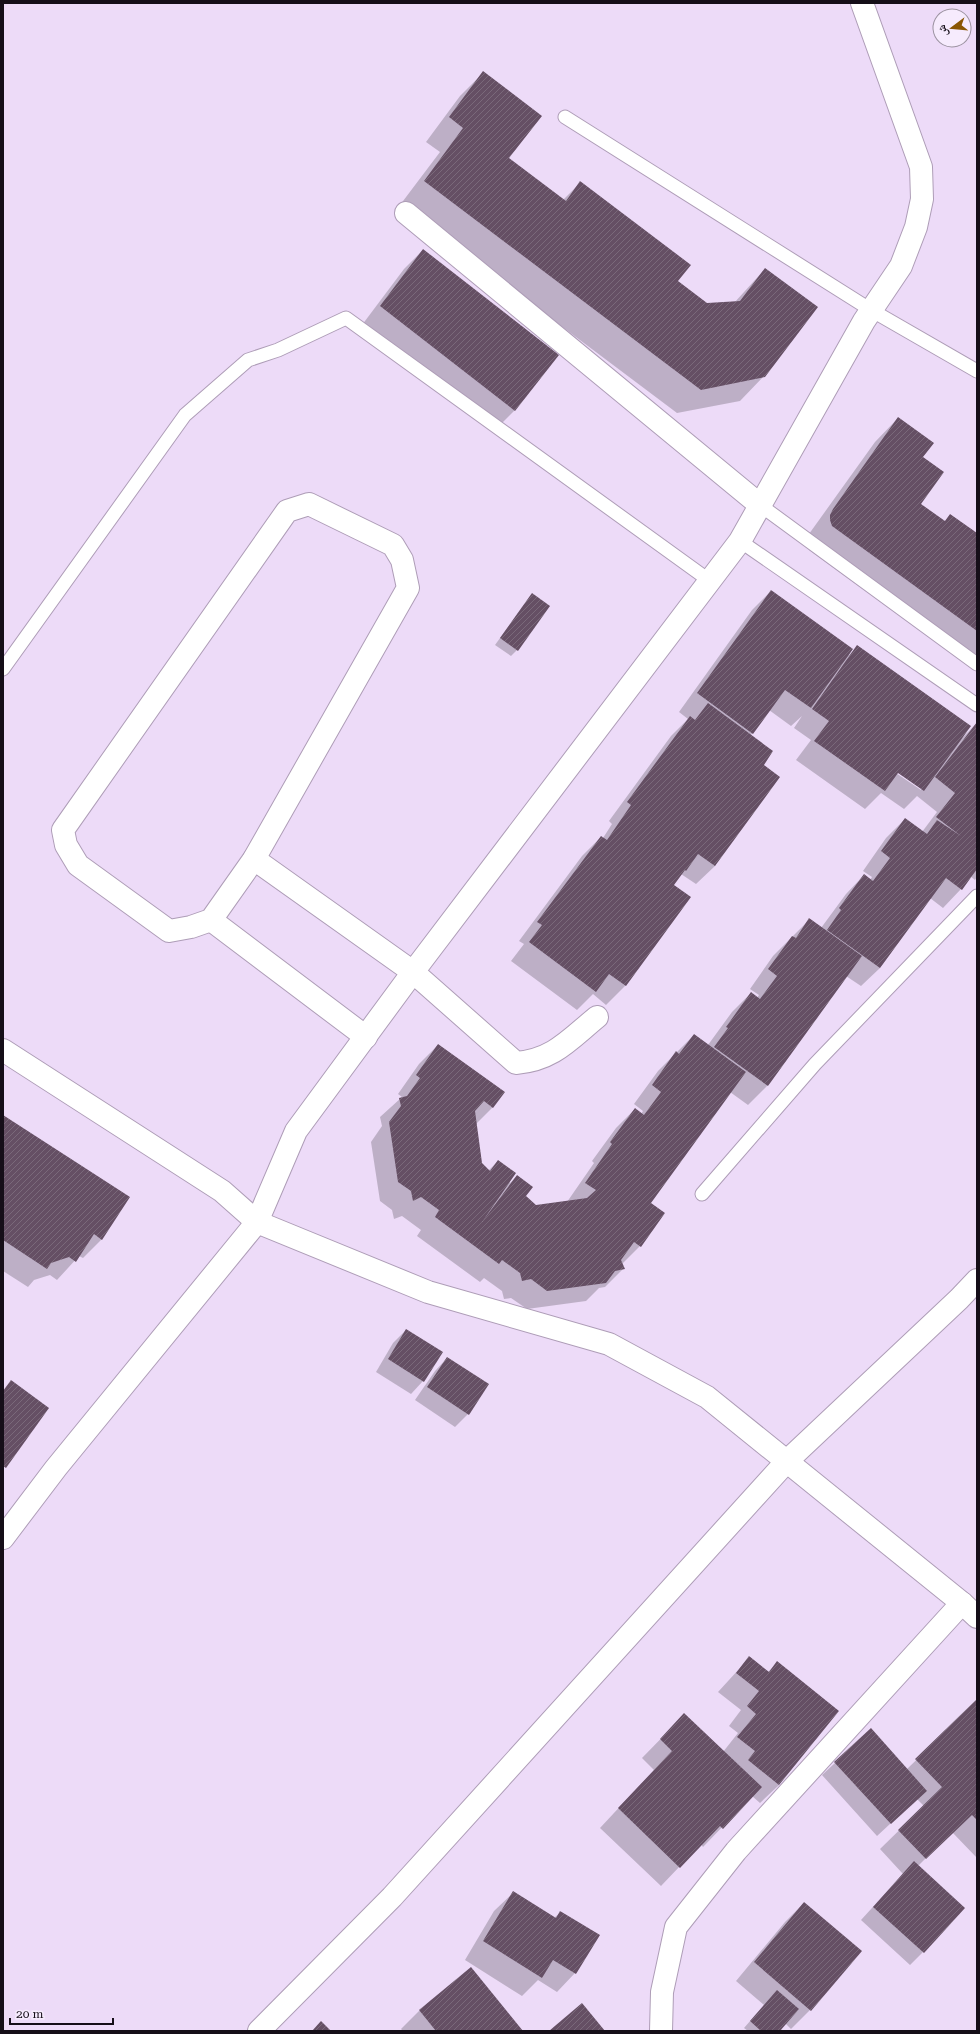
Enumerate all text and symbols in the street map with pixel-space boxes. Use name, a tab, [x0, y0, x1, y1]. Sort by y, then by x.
north arrow	[932, 8, 972, 48]
text: ش	[935, 23, 952, 38]
scale bar	[10, 2000, 113, 2026]
text: 20 m	[16, 2007, 43, 2021]

